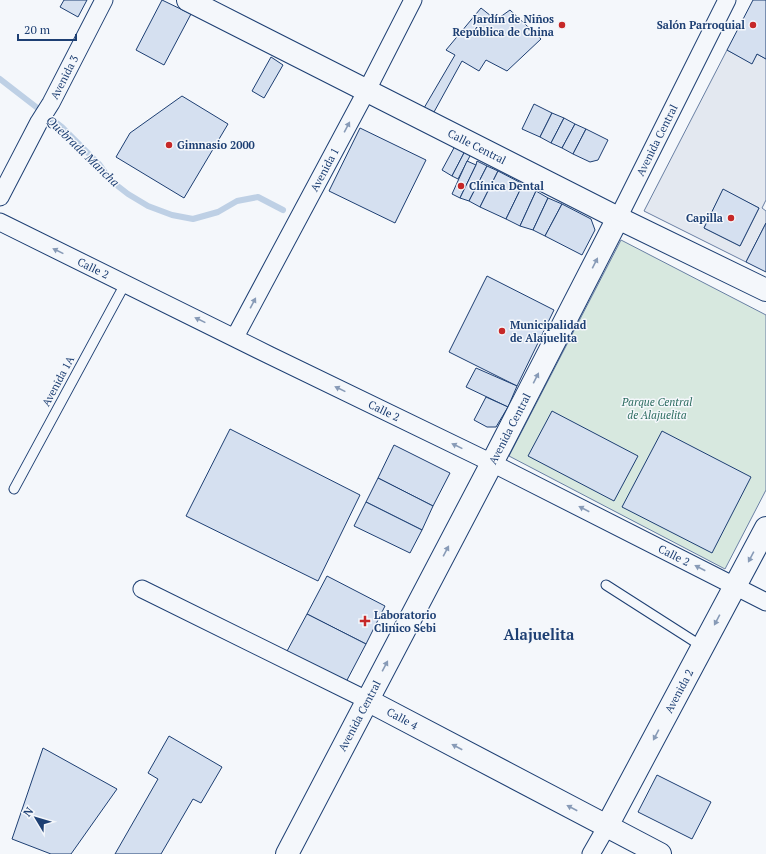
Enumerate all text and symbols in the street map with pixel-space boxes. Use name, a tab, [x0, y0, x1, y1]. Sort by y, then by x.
place label: Jardín de Niños República de China	[452, 12, 554, 39]
scale bar	[18, 16, 76, 42]
place label: Salón Parroquial	[657, 18, 745, 32]
marker: Jardín de Niños República de China	[557, 20, 567, 30]
marker: Salón Parroquial	[748, 20, 758, 30]
text: 20 m	[24, 22, 51, 37]
street label: Avenida 3	[47, 53, 81, 102]
street label: Avenida Central	[633, 102, 681, 178]
water label: Quebrada Mancha	[43, 112, 123, 190]
one-way arrow	[344, 121, 351, 133]
street label: Calle Central	[445, 126, 509, 167]
place label: Gimnasio 2000	[177, 138, 255, 152]
marker: Gimnasio 2000	[164, 140, 174, 150]
street label: Avenida 1	[307, 145, 342, 194]
place label: Clínica Dental	[469, 179, 544, 193]
marker: Clínica Dental	[456, 181, 466, 191]
place label: Capilla	[686, 211, 723, 225]
marker: Capilla	[726, 213, 736, 223]
one-way arrow	[52, 248, 63, 254]
street label: Calle 2	[75, 254, 111, 282]
one-way arrow	[592, 257, 599, 268]
one-way arrow	[250, 297, 256, 309]
one-way arrow	[194, 317, 205, 323]
place label: Municipalidad de Alajuelita	[510, 318, 587, 345]
marker: Municipalidad de Alajuelita	[497, 326, 507, 336]
street label: Avenida 1A	[39, 353, 77, 409]
one-way arrow	[533, 372, 539, 384]
one-way arrow	[335, 386, 346, 392]
street label: Avenida Central	[486, 391, 534, 467]
park label: Parque Central de Alajuelita	[621, 395, 692, 422]
street label: Calle 2	[366, 397, 402, 424]
one-way arrow	[452, 443, 463, 449]
one-way arrow	[579, 506, 590, 513]
street label: Calle 2	[656, 542, 692, 569]
one-way arrow	[443, 545, 449, 557]
one-way arrow	[747, 551, 754, 563]
one-way arrow	[695, 565, 706, 571]
place label: Laboratorio Clinico Sebi	[374, 608, 437, 635]
one-way arrow	[714, 614, 720, 626]
marker: Laboratorio Clinico Sebi	[359, 615, 371, 627]
district label: Alajuelita	[504, 624, 575, 644]
one-way arrow	[382, 660, 389, 672]
street label: Avenida 2	[662, 667, 697, 715]
street label: Avenida Central	[335, 678, 384, 754]
street label: Calle 4	[384, 705, 421, 733]
one-way arrow	[652, 729, 659, 741]
one-way arrow	[451, 744, 463, 751]
north arrow	[16, 798, 56, 838]
text: N	[20, 804, 37, 819]
one-way arrow	[567, 804, 578, 811]

